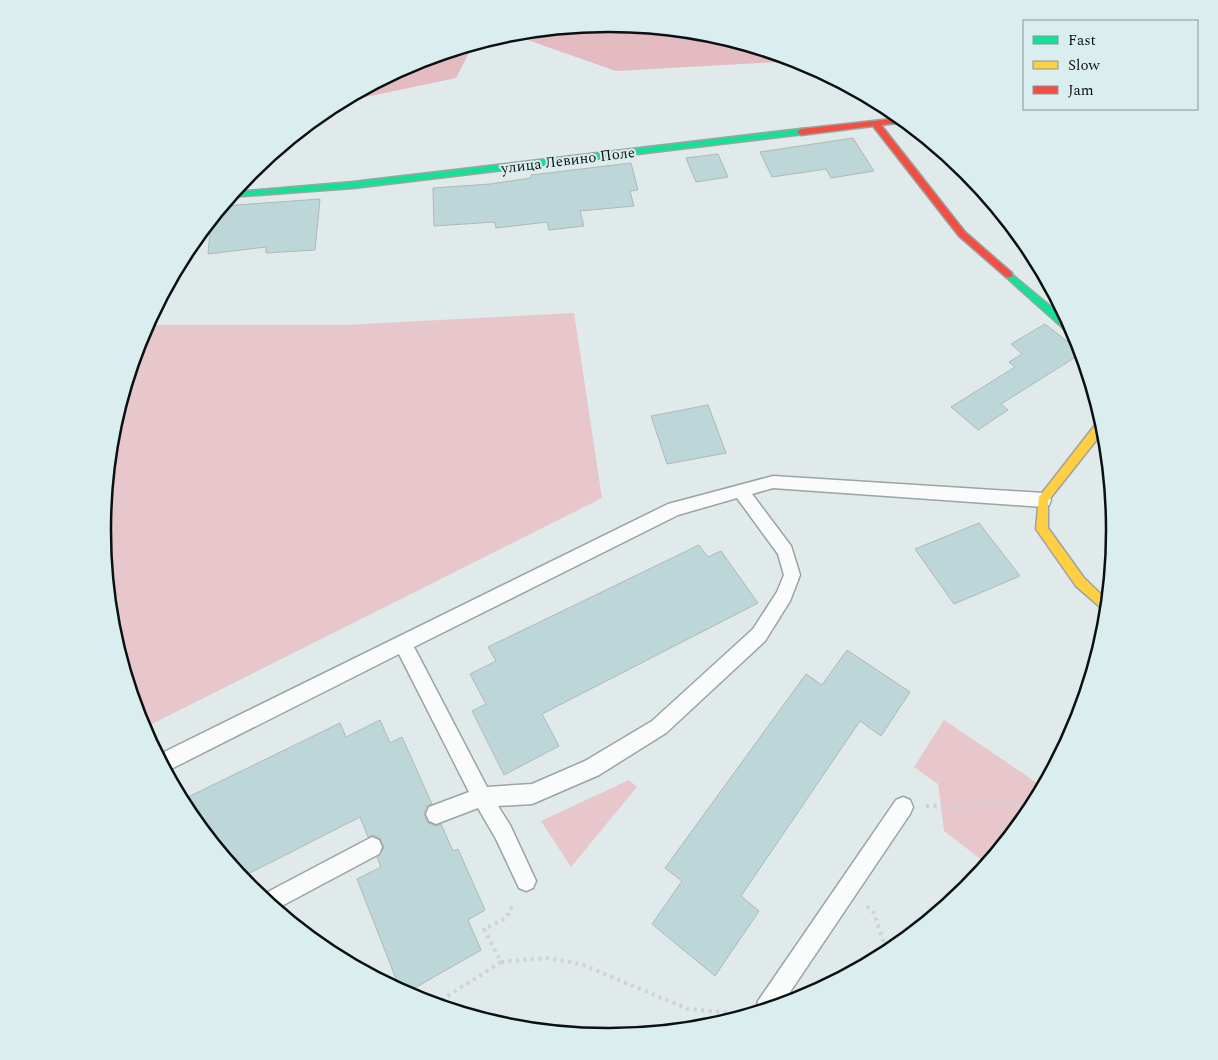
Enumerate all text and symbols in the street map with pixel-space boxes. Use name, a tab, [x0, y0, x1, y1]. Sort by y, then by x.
legend	[1023, 20, 1198, 110]
text: Fast	[1068, 29, 1096, 52]
text: Slow	[1068, 54, 1100, 77]
text: Jam	[1068, 79, 1094, 102]
street label: улица Левино Поле	[499, 141, 636, 180]

